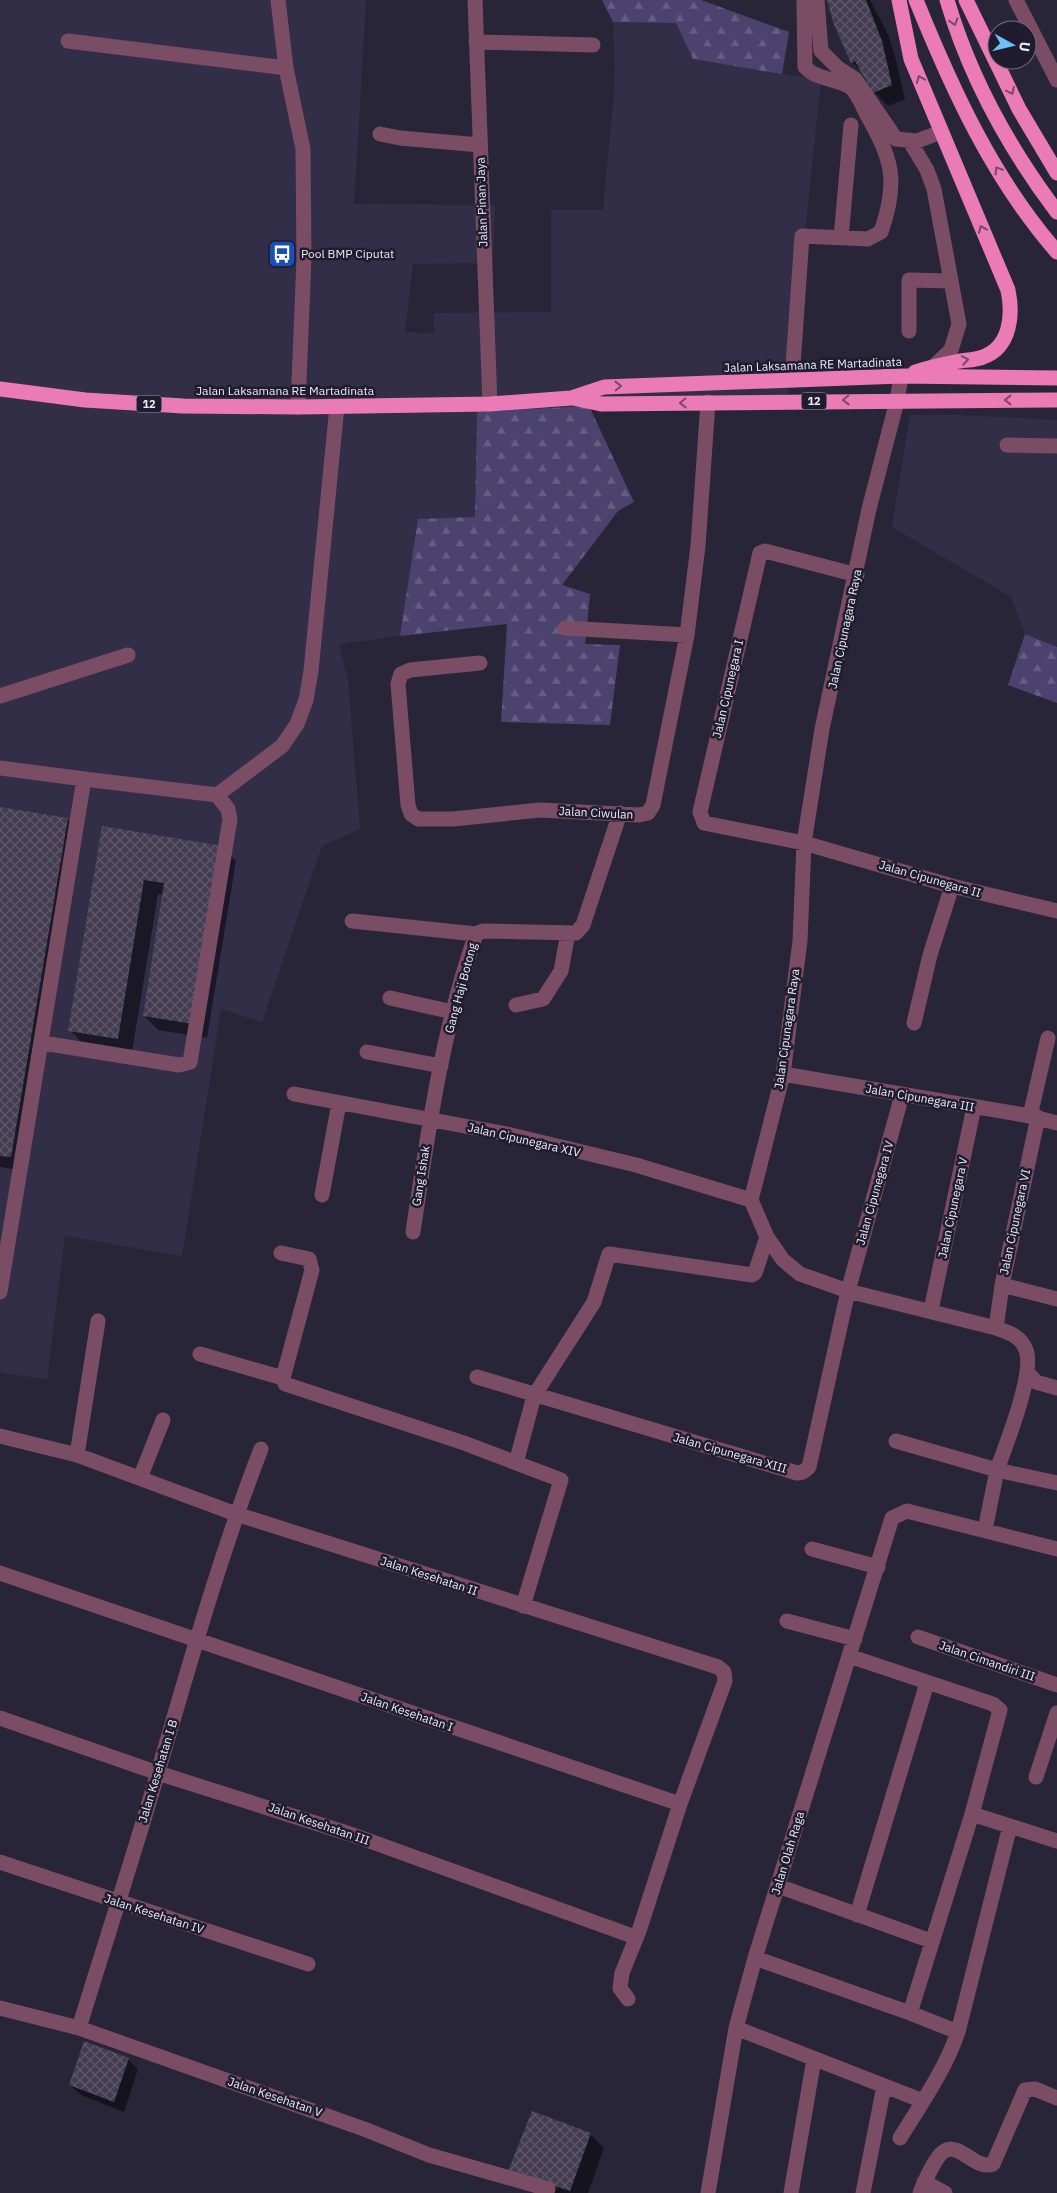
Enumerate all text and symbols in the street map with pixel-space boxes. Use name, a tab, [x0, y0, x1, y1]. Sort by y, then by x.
one-way arrow	[948, 17, 958, 26]
north arrow	[987, 20, 1037, 70]
text: U	[1015, 41, 1034, 53]
one-way arrow	[915, 75, 926, 84]
one-way arrow	[1004, 86, 1015, 95]
street label: Jalan Pinan Jaya	[472, 156, 491, 247]
one-way arrow	[995, 167, 1005, 176]
one-way arrow	[977, 225, 988, 234]
bus stop icon: Pool BMP Ciputat	[267, 239, 297, 269]
place label: Pool BMP Ciputat	[301, 246, 394, 261]
street label: Jalan Laksamana RE Martadinata	[724, 354, 903, 375]
one-way arrow	[961, 356, 970, 366]
one-way arrow	[614, 381, 622, 392]
street label: Jalan Laksamana RE Martadinata	[196, 383, 375, 398]
road number: 12	[802, 392, 826, 410]
one-way arrow	[842, 395, 850, 405]
one-way arrow	[1004, 395, 1012, 405]
road number: 12	[136, 396, 162, 412]
one-way arrow	[679, 397, 687, 408]
street label: Jalan Cipunagara Raya	[825, 567, 865, 690]
street label: Jalan Cipunegara I	[709, 638, 746, 740]
street label: Jalan Ciwulan	[558, 803, 634, 822]
street label: Jalan Cipunegara II	[877, 857, 983, 900]
street label: Gang Haji Botong	[441, 940, 480, 1035]
street label: Jalan Cipunagara Raya	[771, 967, 802, 1090]
street label: Jalan Cipunegara III	[865, 1081, 976, 1114]
street label: Jalan Cipunegara XIV	[466, 1119, 583, 1160]
street label: Jalan Cipunegara IV	[852, 1138, 897, 1247]
street label: Gang Ishak	[408, 1144, 433, 1207]
street label: Jalan Cipunegara V	[934, 1155, 971, 1260]
street label: Jalan Cipunegara VI	[996, 1167, 1033, 1276]
street label: Jalan Cipunegara XIII	[672, 1429, 789, 1476]
street label: Jalan Kesehatan II	[379, 1553, 480, 1598]
street label: Jalan Cimandiri III	[937, 1637, 1037, 1684]
street label: Jalan Kesehatan I	[359, 1689, 455, 1734]
street label: Jalan Kesehatan I B	[135, 1717, 180, 1824]
street label: Jalan Kesehatan III	[267, 1799, 372, 1848]
street label: Jalan Olah Raga	[768, 1809, 807, 1896]
street label: Jalan Kesehatan IV	[102, 1890, 206, 1937]
street label: Jalan Kesehatan V	[226, 2073, 325, 2120]

